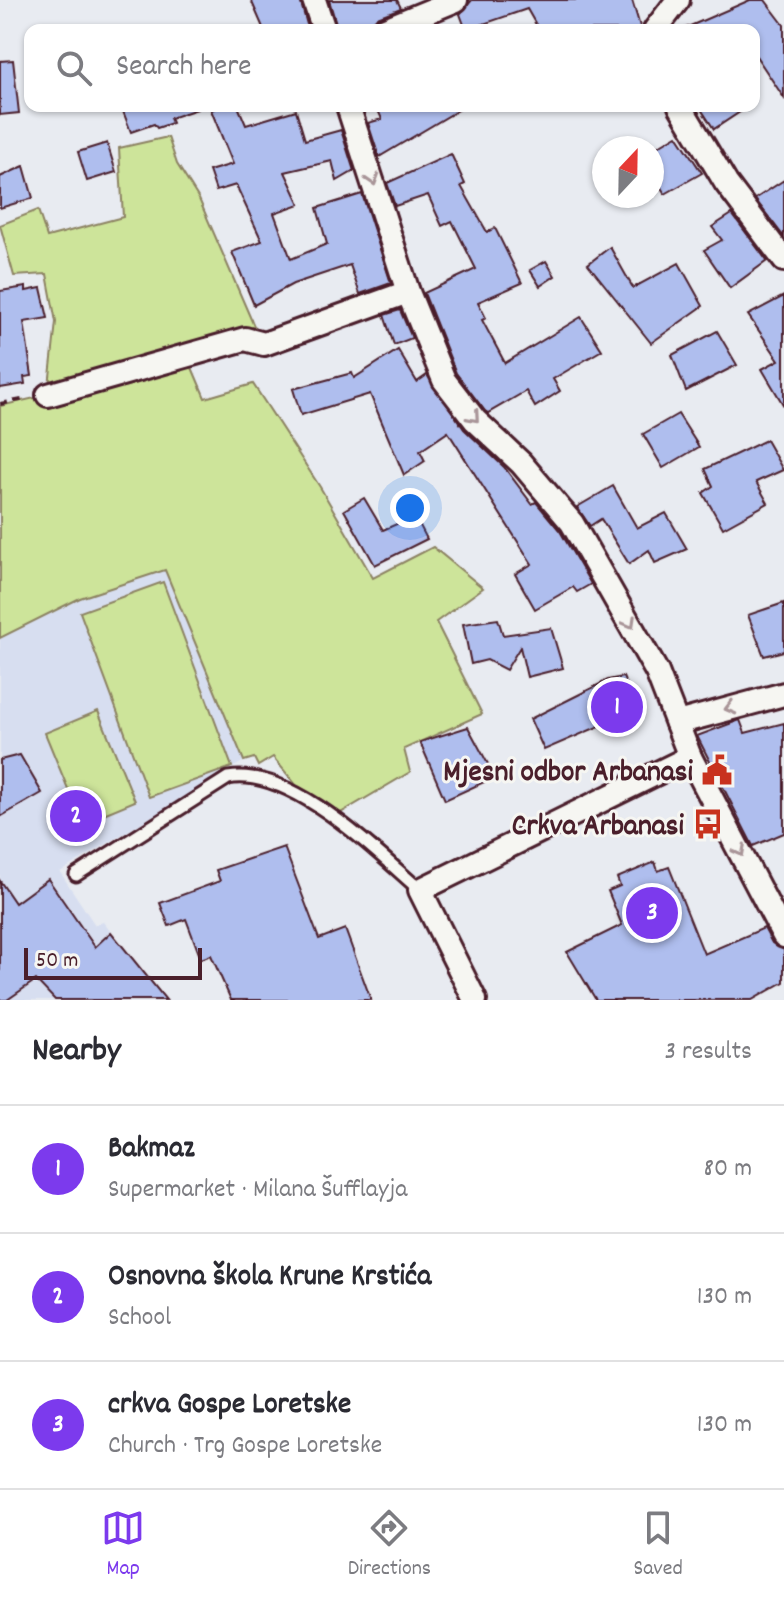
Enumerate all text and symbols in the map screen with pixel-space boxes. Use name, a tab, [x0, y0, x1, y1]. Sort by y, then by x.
search box	[24, 24, 760, 112]
icon: search	[52, 46, 96, 90]
text: Search here	[116, 47, 252, 90]
north arrow	[592, 136, 664, 208]
one-way arrow	[363, 172, 379, 186]
one-way arrow	[464, 407, 479, 422]
your location	[390, 488, 430, 528]
one-way arrow	[620, 614, 635, 629]
pin: 1	[591, 677, 643, 737]
one-way arrow	[724, 699, 738, 716]
place label: Mjesni odbor Arbanasi	[443, 753, 694, 796]
public building icon: Mjesni odbor Arbanasi	[700, 753, 734, 787]
pin: 2	[50, 786, 102, 846]
place label: Crkva Arbanasi	[512, 807, 685, 850]
bus stop icon: Crkva Arbanasi	[691, 807, 725, 841]
one-way arrow	[730, 843, 745, 858]
pin: 3	[626, 883, 678, 943]
scale bar	[24, 944, 202, 980]
text: 50 m	[36, 946, 78, 977]
text: Nearby	[32, 1028, 121, 1077]
text: 3 results	[665, 1034, 752, 1071]
text: Bakmaz	[108, 1129, 195, 1172]
text: 1	[55, 1151, 61, 1188]
text: 80 m	[704, 1151, 752, 1188]
text: Supermarket · Milana Šufflayja	[108, 1172, 407, 1209]
text: Osnovna škola Krune Krstića	[108, 1257, 431, 1300]
text: 2	[52, 1279, 64, 1316]
text: 130 m	[697, 1279, 752, 1316]
text: School	[108, 1300, 171, 1337]
text: crkva Gospe Loretske	[108, 1385, 351, 1428]
text: 3	[52, 1407, 64, 1444]
text: 130 m	[697, 1407, 752, 1444]
text: Church · Trg Gospe Loretske	[108, 1428, 382, 1465]
tab: Map	[101, 1506, 145, 1585]
tab: Directions	[348, 1506, 431, 1585]
tab: Saved	[634, 1506, 683, 1585]

